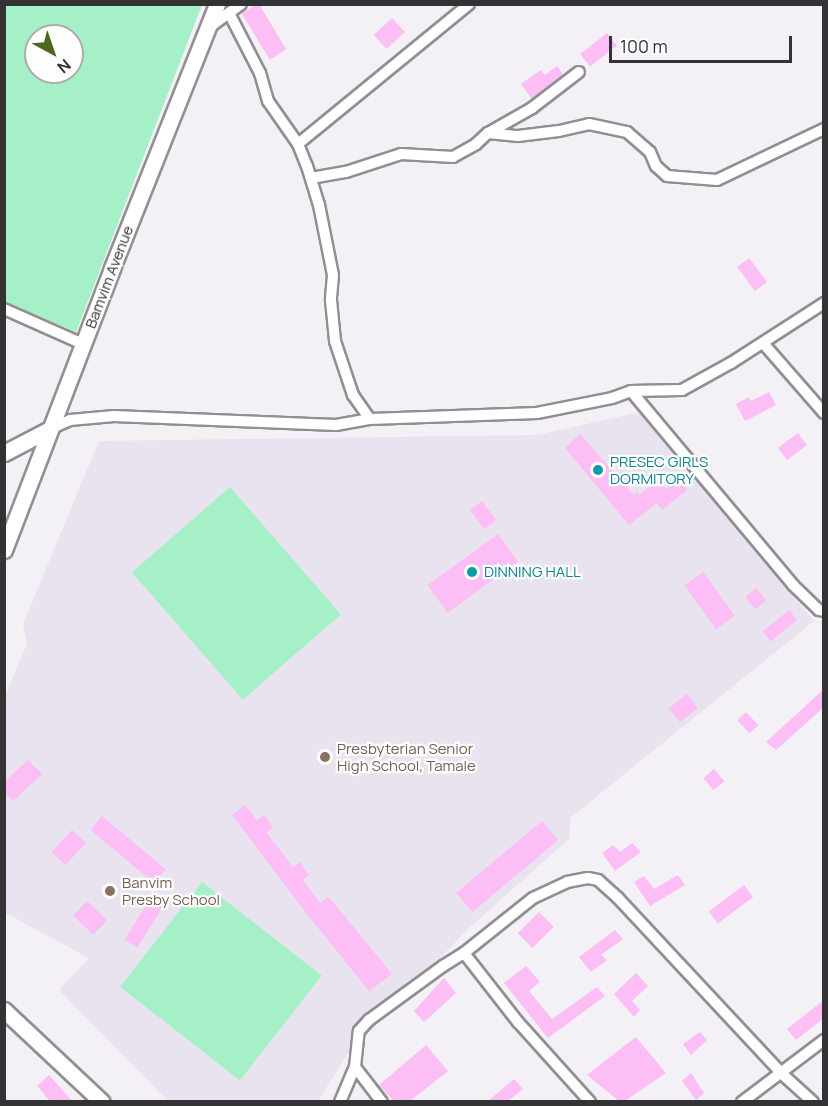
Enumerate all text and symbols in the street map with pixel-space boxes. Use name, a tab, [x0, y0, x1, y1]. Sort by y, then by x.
north arrow	[24, 24, 84, 84]
scale bar	[612, 24, 795, 62]
text: 100 m	[620, 34, 668, 58]
text: N	[53, 54, 76, 78]
street label: Bamvim Avenue	[81, 223, 137, 331]
place label: PRESEC GIRLS DORMITORY	[610, 452, 708, 487]
marker: PRESEC GIRLS DORMITORY	[591, 463, 605, 477]
place label: DINNING HALL	[484, 563, 581, 581]
marker: DINNING HALL	[465, 565, 479, 579]
place label: Presbyterian Senior High School, Tamale	[337, 739, 476, 774]
marker: Presbyterian Senior High School, Tamale	[318, 750, 332, 764]
place label: Banvim Presby School	[122, 873, 220, 908]
marker: Banvim Presby School	[103, 884, 117, 898]

